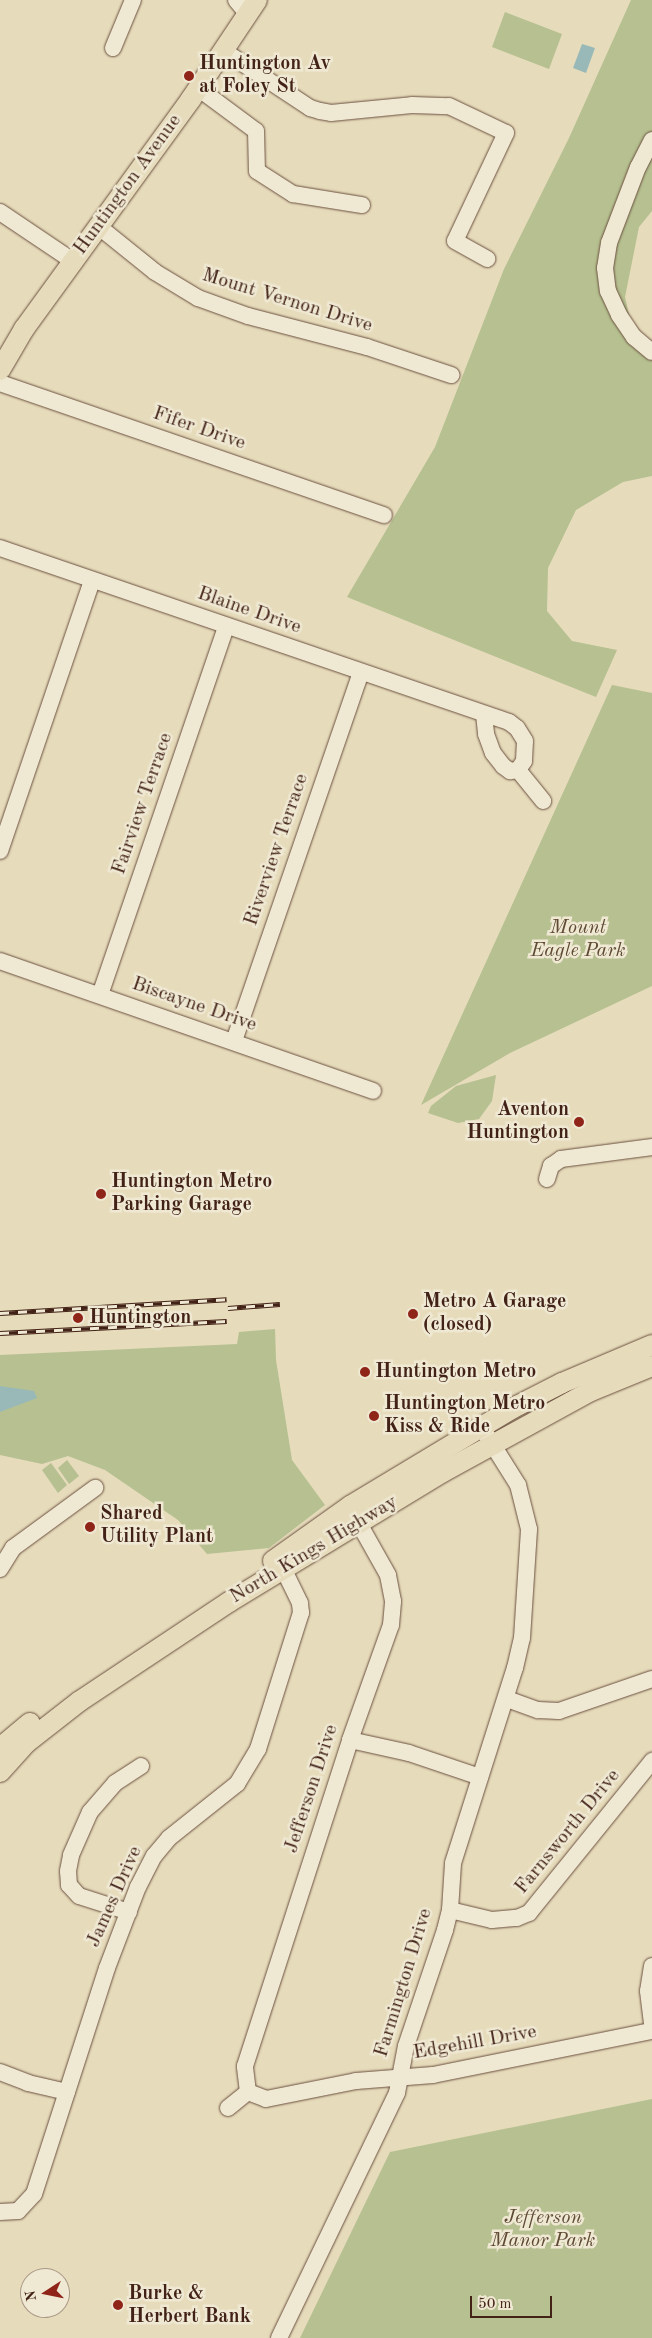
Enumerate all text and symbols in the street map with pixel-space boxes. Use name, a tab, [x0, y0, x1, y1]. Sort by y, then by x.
place label: Huntington Av at Foley St	[199, 52, 331, 99]
marker: Huntington Av at Foley St	[183, 70, 195, 82]
street label: Huntington Avenue	[69, 110, 187, 260]
street label: Mount Vernon Drive	[199, 264, 375, 338]
street label: Fifer Drive	[149, 402, 249, 456]
street label: Blaine Drive	[194, 582, 304, 640]
street label: Fairview Terrace	[108, 730, 178, 878]
street label: Riverview Terrace	[240, 771, 314, 929]
park label: Mount Eagle Park	[530, 916, 626, 963]
street label: Biscayne Drive	[128, 972, 260, 1038]
place label: Aventon Huntington	[467, 1098, 569, 1145]
marker: Aventon Huntington	[573, 1116, 585, 1128]
place label: Huntington Metro Parking Garage	[111, 1170, 272, 1217]
marker: Huntington Metro Parking Garage	[95, 1188, 107, 1200]
place label: Metro A Garage (closed)	[423, 1290, 566, 1337]
place label: Huntington	[89, 1306, 191, 1330]
marker: Metro A Garage (closed)	[407, 1308, 419, 1320]
marker: Huntington	[71, 1311, 85, 1325]
place label: Huntington Metro	[375, 1360, 536, 1384]
marker: Huntington Metro	[359, 1366, 371, 1378]
place label: Huntington Metro Kiss & Ride	[384, 1392, 545, 1439]
marker: Huntington Metro Kiss & Ride	[368, 1410, 380, 1422]
street label: North Kings Highway	[226, 1490, 402, 1610]
place label: Shared Utility Plant	[100, 1503, 213, 1550]
marker: Shared Utility Plant	[84, 1521, 96, 1533]
street label: Jefferson Drive	[280, 1722, 344, 1856]
street label: Farnsworth Drive	[510, 1765, 626, 1899]
street label: James Drive	[82, 1843, 148, 1951]
street label: Farmington Drive	[370, 1906, 438, 2060]
street label: Edgehill Drive	[411, 2020, 539, 2066]
park label: Jefferson Manor Park	[491, 2207, 595, 2254]
north arrow	[20, 2268, 70, 2318]
place label: Burke & Herbert Bank	[128, 2282, 251, 2329]
scale bar	[472, 2286, 554, 2318]
text: N	[23, 2289, 39, 2302]
text: 50 m	[478, 2297, 512, 2312]
marker: Burke & Herbert Bank	[112, 2299, 124, 2311]

